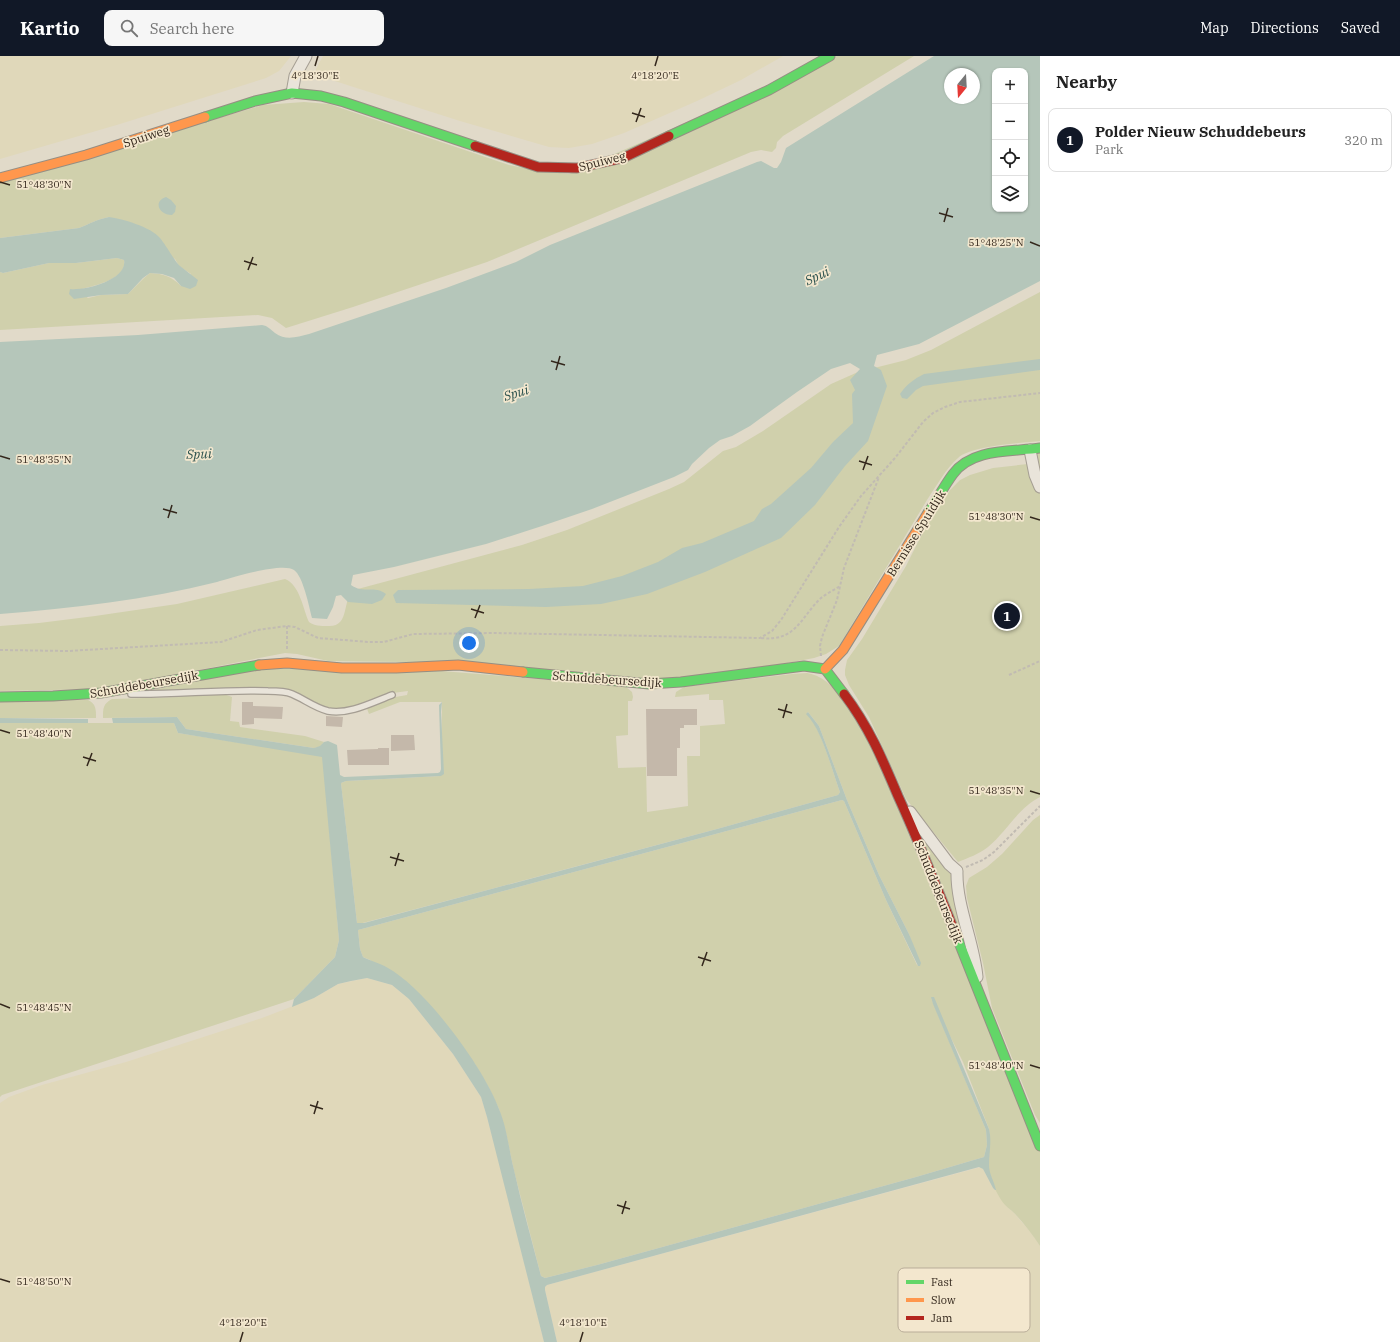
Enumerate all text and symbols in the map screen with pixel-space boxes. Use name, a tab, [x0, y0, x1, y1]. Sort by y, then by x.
search box	[104, 10, 384, 46]
text: Kartio	[20, 16, 80, 40]
icon: search	[118, 17, 140, 39]
text: Search here	[150, 19, 234, 38]
text: Map	[1200, 19, 1229, 37]
text: Directions	[1251, 19, 1319, 37]
text: Saved	[1341, 19, 1380, 37]
north arrow	[944, 68, 980, 104]
map controls	[992, 68, 1028, 212]
button: +	[992, 68, 1028, 104]
text: 4°18'30"E	[291, 69, 339, 82]
text: 4°18'20"E	[631, 69, 679, 82]
text: Nearby	[1056, 71, 1117, 93]
button: −	[992, 104, 1028, 140]
street label: Spuiweg	[121, 121, 171, 151]
text: Polder Nieuw Schuddebeurs	[1095, 122, 1306, 141]
text: 1	[1066, 132, 1074, 149]
text: 320 m	[1344, 132, 1383, 149]
button: locate	[992, 140, 1028, 176]
text: Park	[1095, 141, 1123, 158]
street label: Spuiweg	[577, 148, 627, 174]
button: layers	[992, 176, 1028, 212]
text: 51°48'30"N	[17, 178, 72, 191]
text: 51°48'25"N	[969, 236, 1024, 249]
water label: Spui	[801, 263, 832, 289]
water label: Spui	[500, 381, 531, 405]
water label: Spui	[185, 445, 212, 463]
text: 51°48'35"N	[17, 453, 72, 466]
street label: Bernisse Spuidijk	[883, 487, 949, 579]
text: 51°48'30"N	[969, 510, 1024, 523]
pin: 1	[994, 601, 1020, 631]
your location	[459, 633, 479, 653]
street label: Schuddebeursedijk	[89, 667, 199, 701]
street label: Schuddebeursedijk	[552, 668, 662, 690]
text: 51°48'40"N	[17, 727, 72, 740]
text: 51°48'35"N	[969, 784, 1024, 797]
street label: Schuddebeursedijk	[911, 838, 967, 946]
text: 51°48'45"N	[17, 1001, 72, 1014]
text: 51°48'40"N	[969, 1059, 1024, 1072]
legend	[898, 1268, 1030, 1332]
text: 51°48'50"N	[17, 1275, 72, 1288]
text: Fast	[931, 1275, 953, 1289]
text: Slow	[931, 1293, 956, 1307]
text: Jam	[931, 1311, 953, 1325]
text: 4°18'20"E	[219, 1316, 267, 1329]
text: 4°18'10"E	[559, 1316, 607, 1329]

